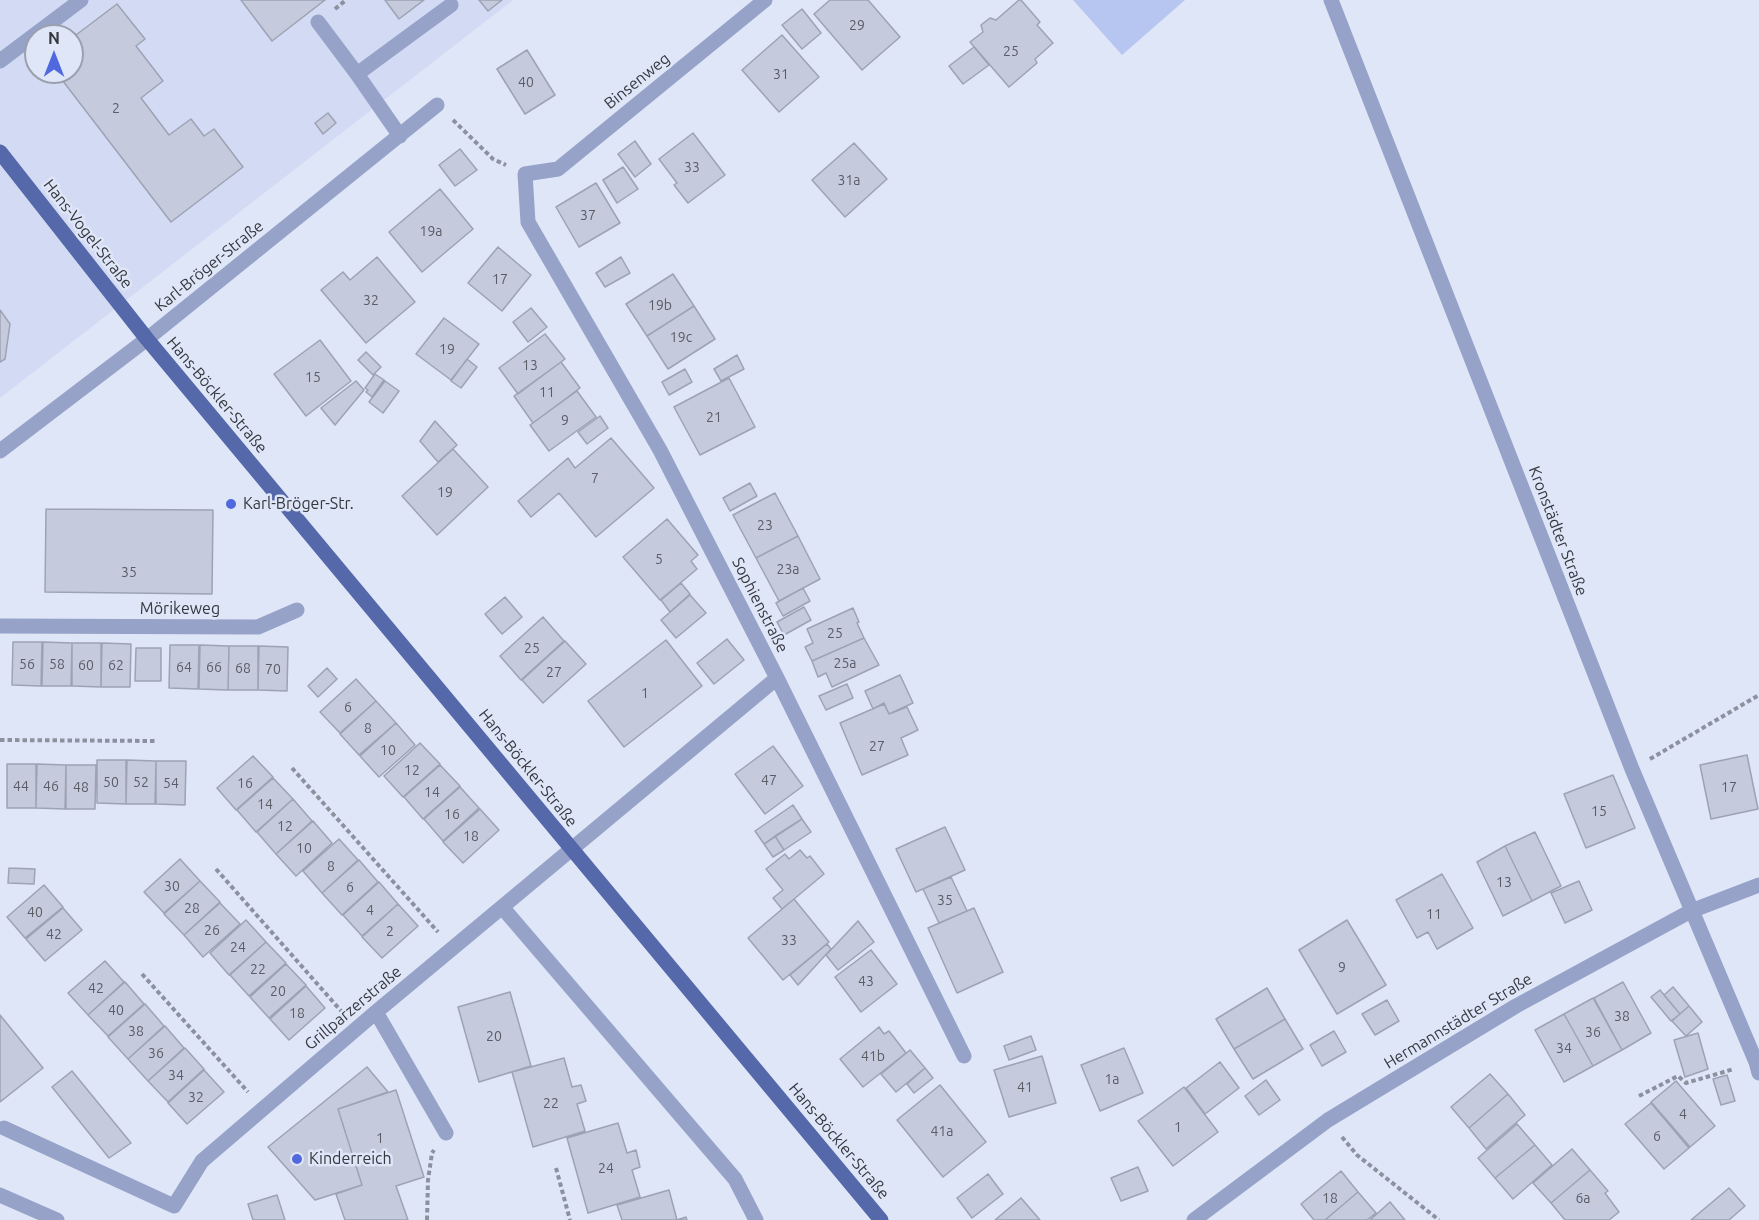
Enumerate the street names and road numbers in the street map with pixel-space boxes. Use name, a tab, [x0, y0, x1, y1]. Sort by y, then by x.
street label: Binsenweg	[600, 49, 674, 113]
street label: Hans-Vogel-Straße	[39, 176, 137, 292]
street label: Karl-Bröger-Straße	[151, 216, 267, 316]
street label: Hans-Böckler-Straße	[163, 333, 271, 457]
street label: Kronstädter Straße	[1524, 463, 1592, 599]
street label: Sophienstraße	[728, 554, 792, 656]
street label: Mörikeweg	[140, 599, 220, 619]
street label: Hans-Böckler-Straße	[475, 705, 581, 831]
street label: Grillparzerstraße	[301, 962, 405, 1054]
street label: Hermannstädter Straße	[1380, 969, 1536, 1073]
street label: Hans-Böckler-Straße	[785, 1079, 893, 1203]

